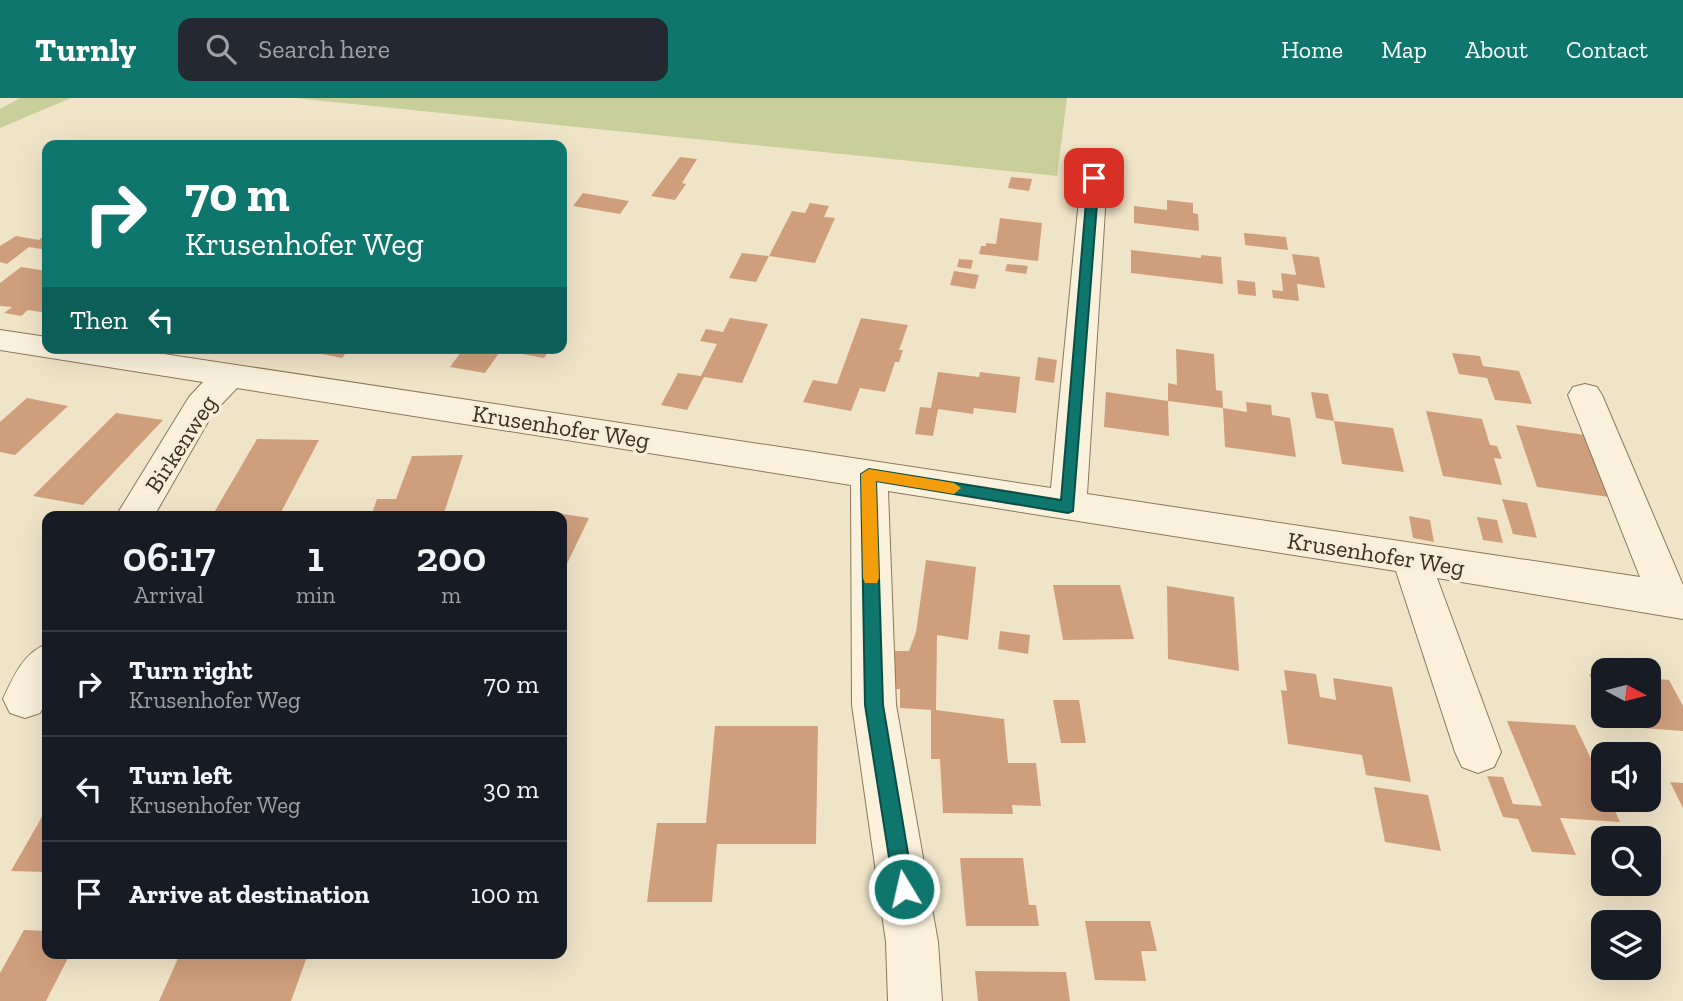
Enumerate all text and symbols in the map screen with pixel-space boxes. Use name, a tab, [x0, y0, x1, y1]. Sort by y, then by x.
search box	[178, 18, 668, 81]
text: Turnly	[35, 30, 136, 69]
icon: search	[202, 30, 240, 68]
text: Search here	[258, 33, 390, 65]
text: Home	[1281, 35, 1343, 64]
text: Map	[1381, 35, 1427, 64]
text: About	[1465, 35, 1528, 64]
text: Contact	[1566, 35, 1648, 64]
pin	[1064, 148, 1124, 208]
icon: arrive	[1075, 159, 1113, 197]
text: 70 m	[185, 165, 290, 224]
icon: right	[70, 168, 161, 259]
text: Krusenhofer Weg	[185, 225, 424, 263]
icon: left	[142, 301, 180, 339]
text: Then	[70, 304, 128, 336]
street label: Birkenweg	[138, 390, 223, 498]
street label: Krusenhofer Weg	[470, 398, 652, 455]
street label: Krusenhofer Weg	[1285, 525, 1467, 582]
text: 06:17	[122, 531, 215, 582]
text: 1	[307, 531, 324, 582]
text: 200	[416, 531, 486, 582]
text: Arrival	[134, 581, 204, 609]
text: min	[296, 581, 335, 609]
text: m	[441, 581, 461, 609]
text: Turn right	[129, 654, 252, 686]
north arrow	[1591, 658, 1661, 728]
map controls	[1591, 658, 1661, 980]
icon: right	[70, 665, 108, 703]
text: 70 m	[483, 668, 539, 700]
text: Krusenhofer Weg	[129, 686, 301, 714]
button: sound	[1591, 742, 1661, 812]
text: Turn left	[129, 759, 232, 791]
icon: left	[70, 770, 108, 808]
text: 30 m	[483, 773, 539, 805]
text: Krusenhofer Weg	[129, 791, 301, 819]
button: search	[1591, 826, 1661, 896]
position arrow	[867, 852, 941, 926]
icon: arrive	[70, 875, 108, 913]
text: Arrive at destination	[129, 878, 369, 910]
text: 100 m	[471, 878, 539, 910]
button: layers	[1591, 910, 1661, 980]

